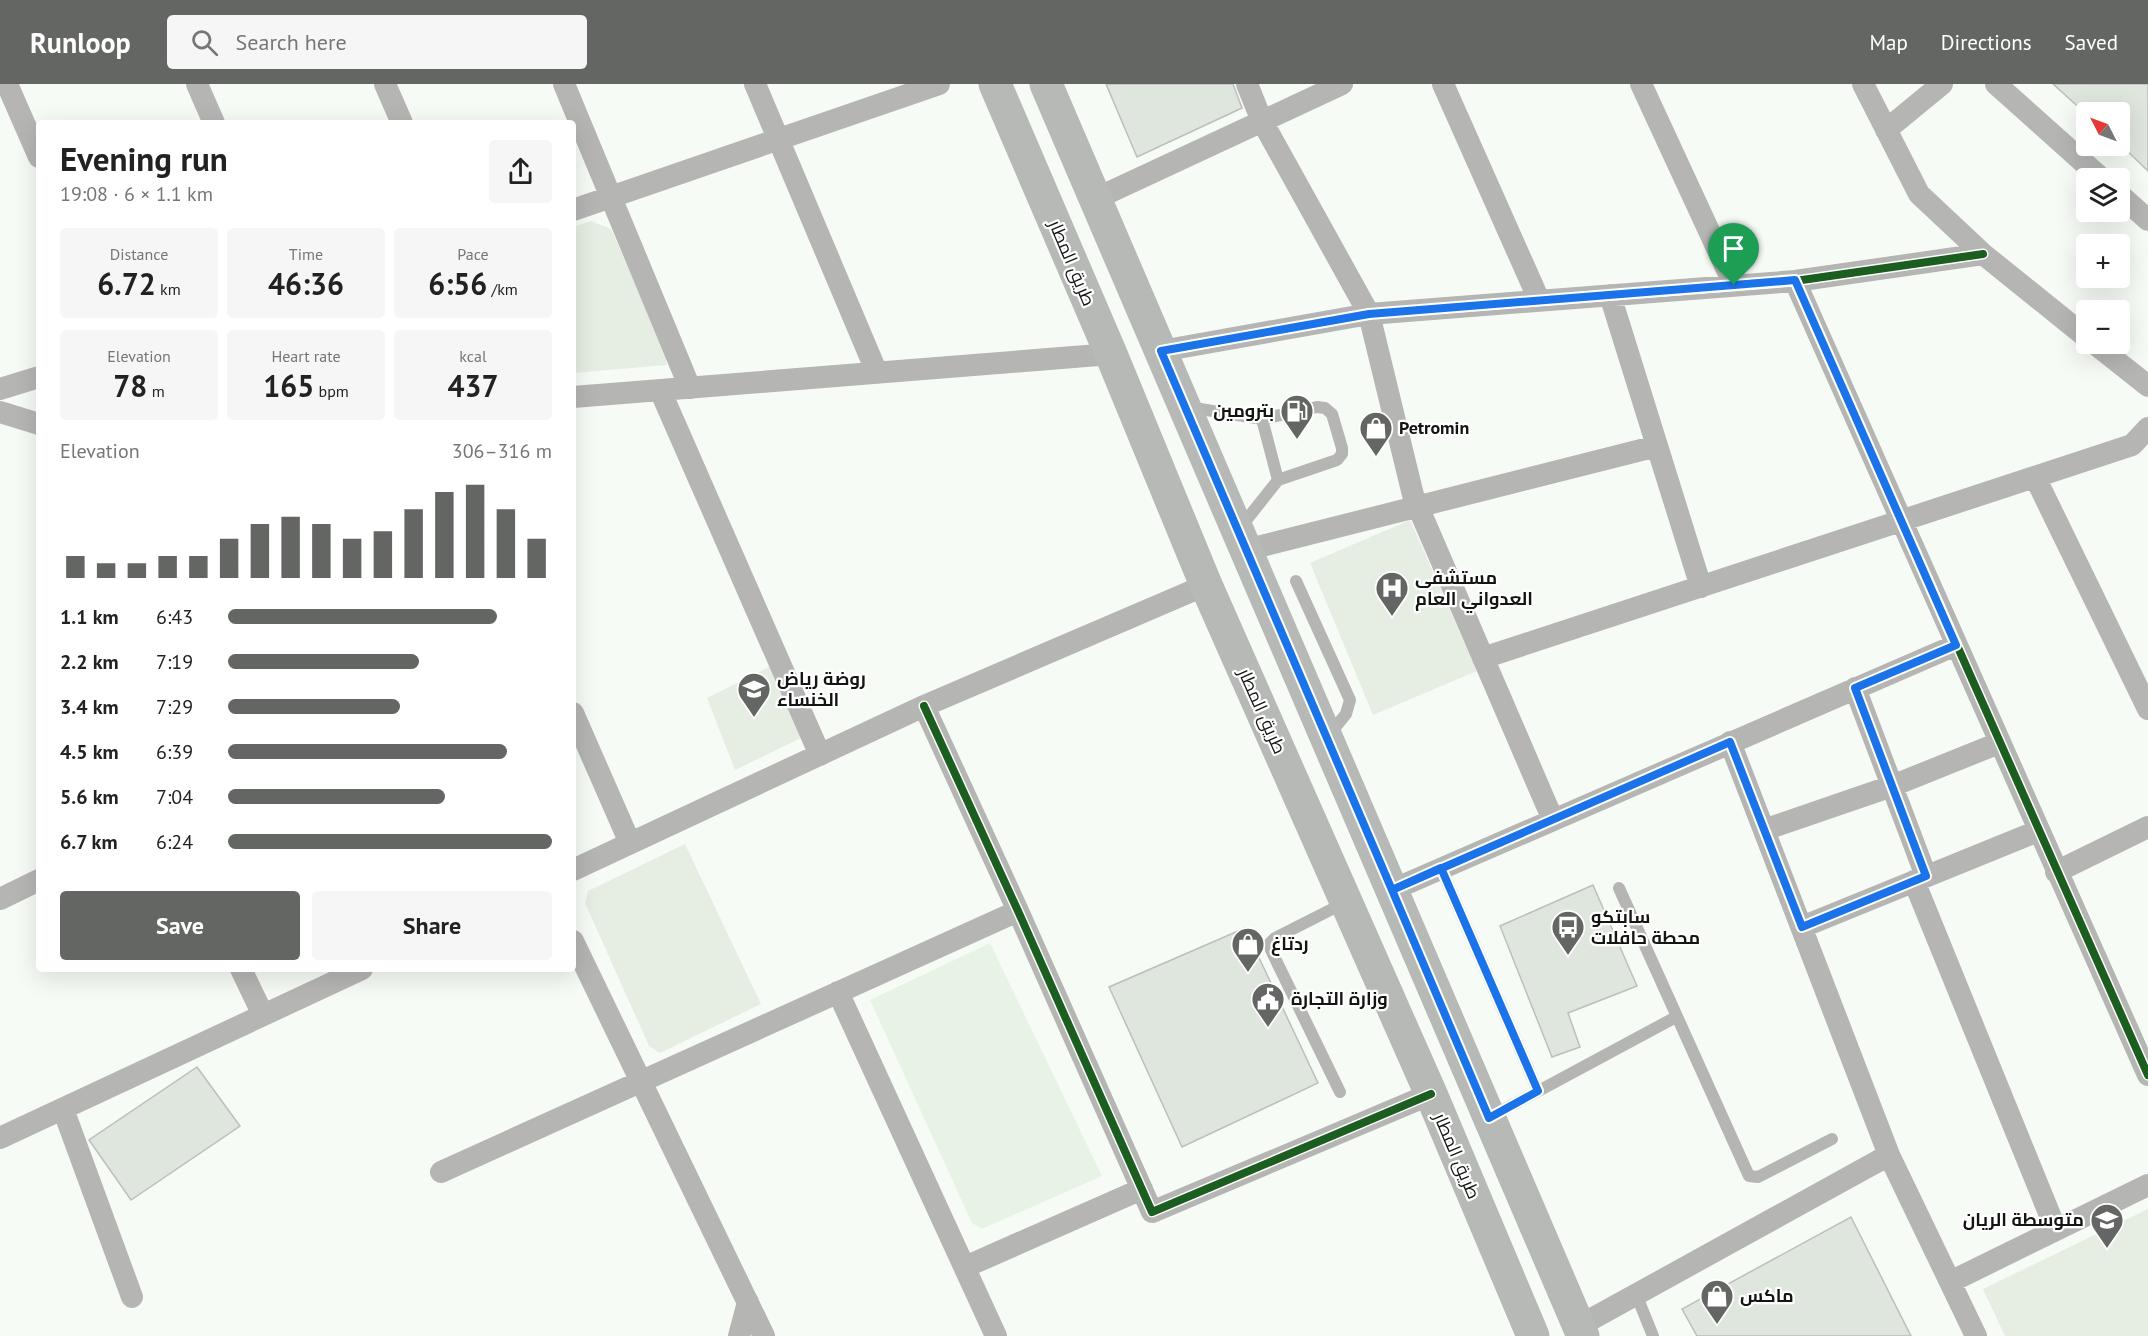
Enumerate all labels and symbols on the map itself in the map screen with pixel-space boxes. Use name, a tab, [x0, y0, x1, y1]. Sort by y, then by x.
north arrow	[2076, 102, 2130, 156]
street label: طريق المطار	[1043, 215, 1101, 310]
pin	[1708, 223, 1759, 285]
fuel station icon: بترومين	[1279, 393, 1315, 440]
place label: بترومين	[1213, 399, 1274, 422]
shop icon: Petromin	[1358, 410, 1394, 457]
place label: Petromin	[1399, 416, 1469, 439]
place label: مستشفى العدواني العام	[1415, 566, 1533, 614]
hospital icon: مستشفى العدواني العام	[1374, 570, 1410, 617]
street label: طريق المطار	[1232, 663, 1292, 758]
place label: روضة رياض الخنساء	[777, 667, 866, 711]
school or university icon: روضة رياض الخنساء	[736, 671, 772, 718]
place label: سابتكو محطة حافلات	[1591, 905, 1700, 949]
bus stop icon: سابتكو محطة حافلات	[1550, 909, 1586, 956]
shop icon: ردتاغ	[1230, 926, 1266, 973]
place label: ردتاغ	[1271, 932, 1309, 956]
public building icon: وزارة التجارة	[1250, 981, 1286, 1028]
place label: وزارة التجارة	[1291, 987, 1388, 1010]
street label: طريق المطار	[1428, 1108, 1486, 1203]
school or university icon: متوسطة الريان	[2089, 1202, 2125, 1249]
place label: متوسطة الريان	[1963, 1208, 2084, 1231]
shop icon: ماكس	[1699, 1278, 1735, 1325]
place label: ماكس	[1740, 1284, 1794, 1307]

